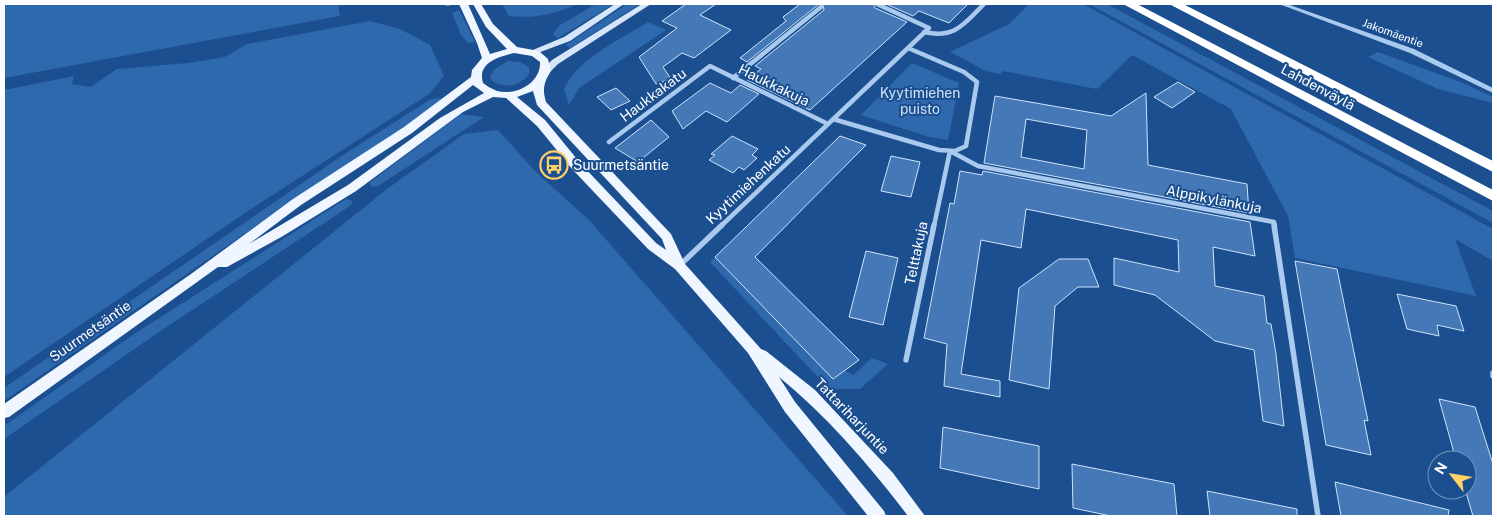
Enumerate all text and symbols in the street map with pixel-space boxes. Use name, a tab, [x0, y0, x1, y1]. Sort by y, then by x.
street label: Jakomäentie	[1361, 16, 1425, 50]
street label: Haukkakuja	[736, 61, 812, 109]
street label: Lahdenväylä	[1278, 61, 1358, 113]
street label: Haukkakatu	[617, 65, 689, 125]
park label: Kyytimiehen puisto	[880, 85, 960, 117]
street label: Kyytimiehenkatu	[703, 141, 793, 227]
bus stop icon: Suurmetsäntie	[539, 150, 569, 180]
place label: Suurmetsäntie	[573, 157, 669, 173]
street label: Alppikylänkuja	[1165, 182, 1263, 216]
street label: Telttakuja	[902, 220, 930, 286]
street label: Suurmetsäntie	[46, 297, 134, 365]
street label: Tattariharjuntie	[812, 375, 892, 457]
north arrow	[1427, 450, 1477, 500]
text: N	[1431, 459, 1451, 477]

